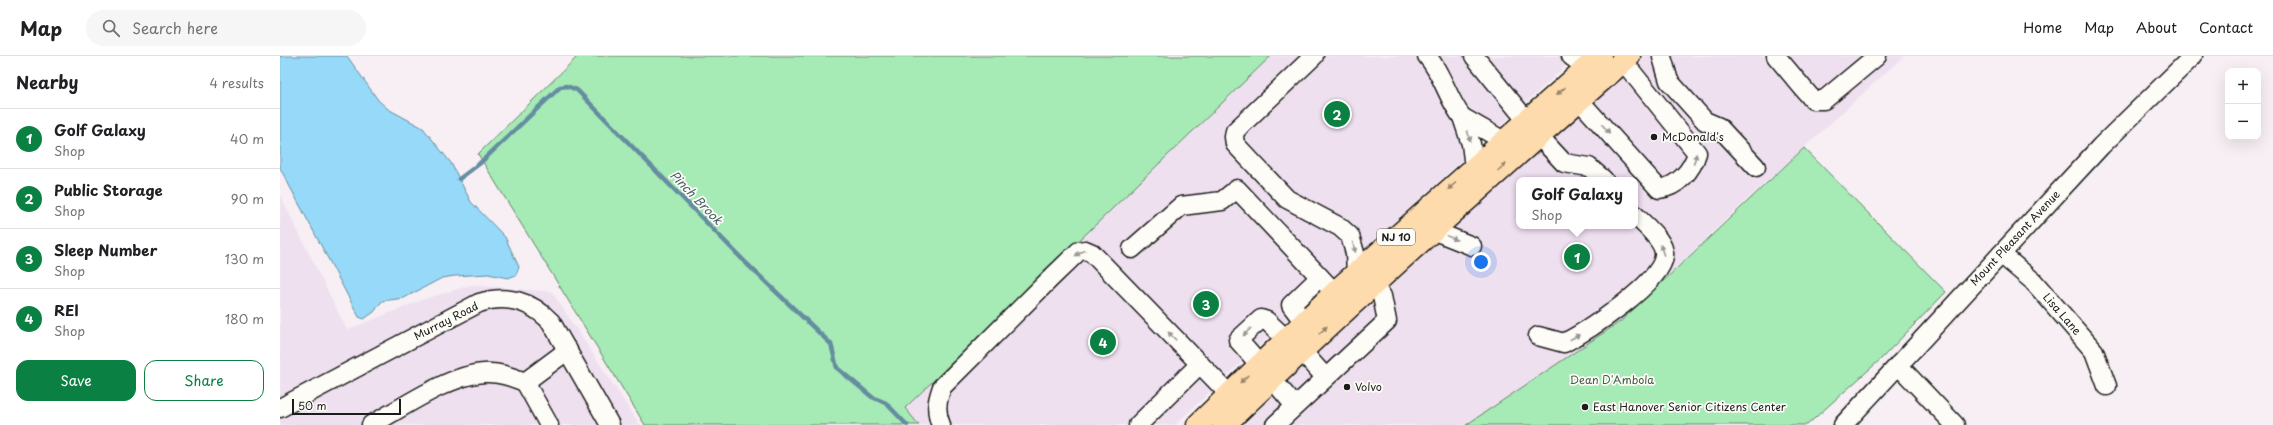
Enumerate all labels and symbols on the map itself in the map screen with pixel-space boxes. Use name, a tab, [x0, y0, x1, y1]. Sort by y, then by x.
one-way arrow	[1556, 86, 1565, 95]
pin: 2	[1324, 99, 1350, 129]
one-way arrow	[1601, 124, 1610, 134]
place label: McDonald's	[1662, 128, 1724, 145]
one-way arrow	[1466, 130, 1472, 142]
marker: McDonald's	[1649, 132, 1659, 142]
one-way arrow	[1692, 153, 1698, 165]
one-way arrow	[1497, 163, 1508, 172]
water label: Pinch Brook	[666, 166, 728, 229]
one-way arrow	[1447, 182, 1458, 191]
street label: Mount Pleasant Avenue	[1966, 186, 2064, 289]
road number: NJ 10	[1377, 229, 1415, 245]
one-way arrow	[1446, 235, 1457, 241]
one-way arrow	[1351, 241, 1357, 253]
pin: 1	[1564, 242, 1590, 272]
one-way arrow	[1659, 243, 1665, 255]
one-way arrow	[1074, 250, 1086, 256]
your location	[1471, 252, 1491, 272]
pin: 3	[1193, 289, 1219, 319]
street label: Lisa Lane	[2039, 289, 2086, 338]
street label: Murray Road	[410, 297, 481, 344]
one-way arrow	[1318, 325, 1328, 335]
pin: 4	[1090, 327, 1116, 357]
one-way arrow	[1242, 327, 1252, 337]
one-way arrow	[1168, 331, 1177, 341]
one-way arrow	[1569, 334, 1580, 340]
park label: Dean D'Ambola	[1570, 371, 1654, 388]
one-way arrow	[1239, 374, 1249, 384]
place label: Volvo	[1355, 378, 1382, 395]
marker: Volvo	[1342, 382, 1352, 392]
scale bar	[292, 397, 401, 416]
place label: East Hanover Senior Citizens Center	[1593, 398, 1787, 415]
marker: East Hanover Senior Citizens Center	[1580, 402, 1590, 412]

